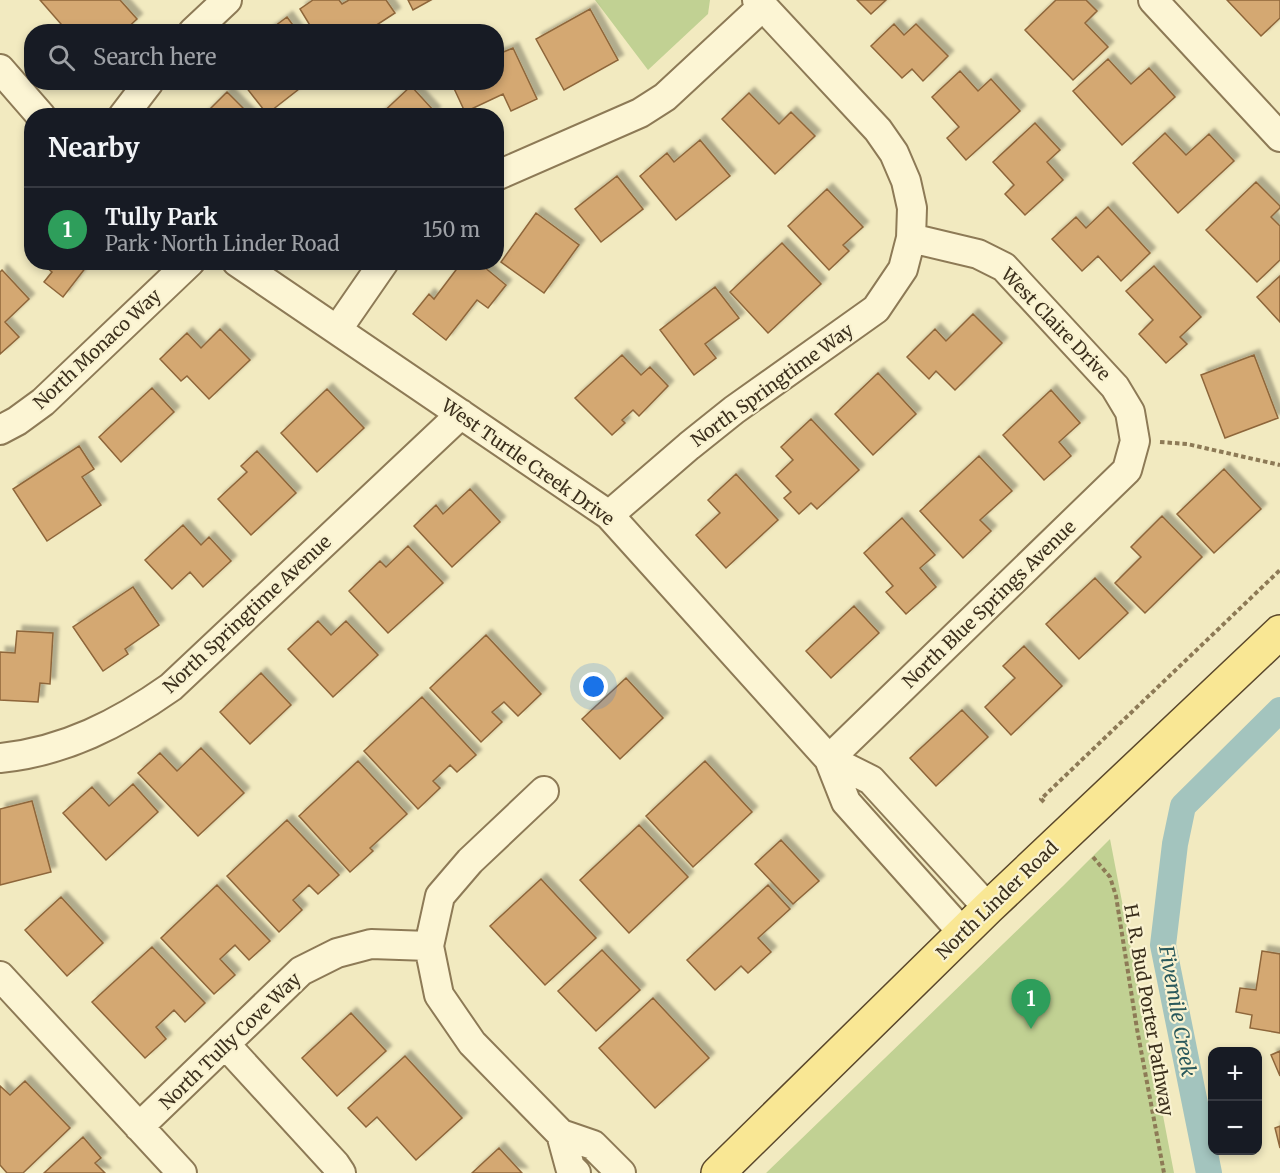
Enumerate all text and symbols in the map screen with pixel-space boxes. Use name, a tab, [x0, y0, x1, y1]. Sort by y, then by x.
search box	[24, 24, 504, 90]
icon: search	[45, 41, 78, 74]
text: Search here	[93, 43, 216, 71]
text: Nearby	[48, 131, 140, 164]
text: Tully Park	[105, 203, 218, 231]
text: 1	[63, 217, 72, 242]
text: 150 m	[423, 217, 480, 242]
text: Park · North Linder Road	[105, 231, 340, 256]
street label: West Claire Drive	[996, 262, 1116, 385]
street label: North Monaco Way	[28, 284, 166, 414]
street label: North Springtime Way	[686, 318, 858, 452]
street label: West Turtle Creek Drive	[436, 393, 619, 530]
street label: North Blue Springs Avenue	[898, 515, 1080, 693]
street label: North Springtime Avenue	[158, 530, 336, 698]
your location	[579, 672, 608, 701]
street label: North Linder Road	[931, 836, 1063, 964]
street label: H. R. Bud Porter Pathway	[1119, 902, 1179, 1118]
water label: Fivemile Creek	[1154, 943, 1202, 1079]
street label: North Tully Cove Way	[155, 967, 306, 1114]
pin: 1	[1012, 980, 1050, 1029]
map controls	[1208, 1047, 1262, 1155]
button: +	[1208, 1047, 1262, 1101]
button: −	[1208, 1101, 1262, 1155]

